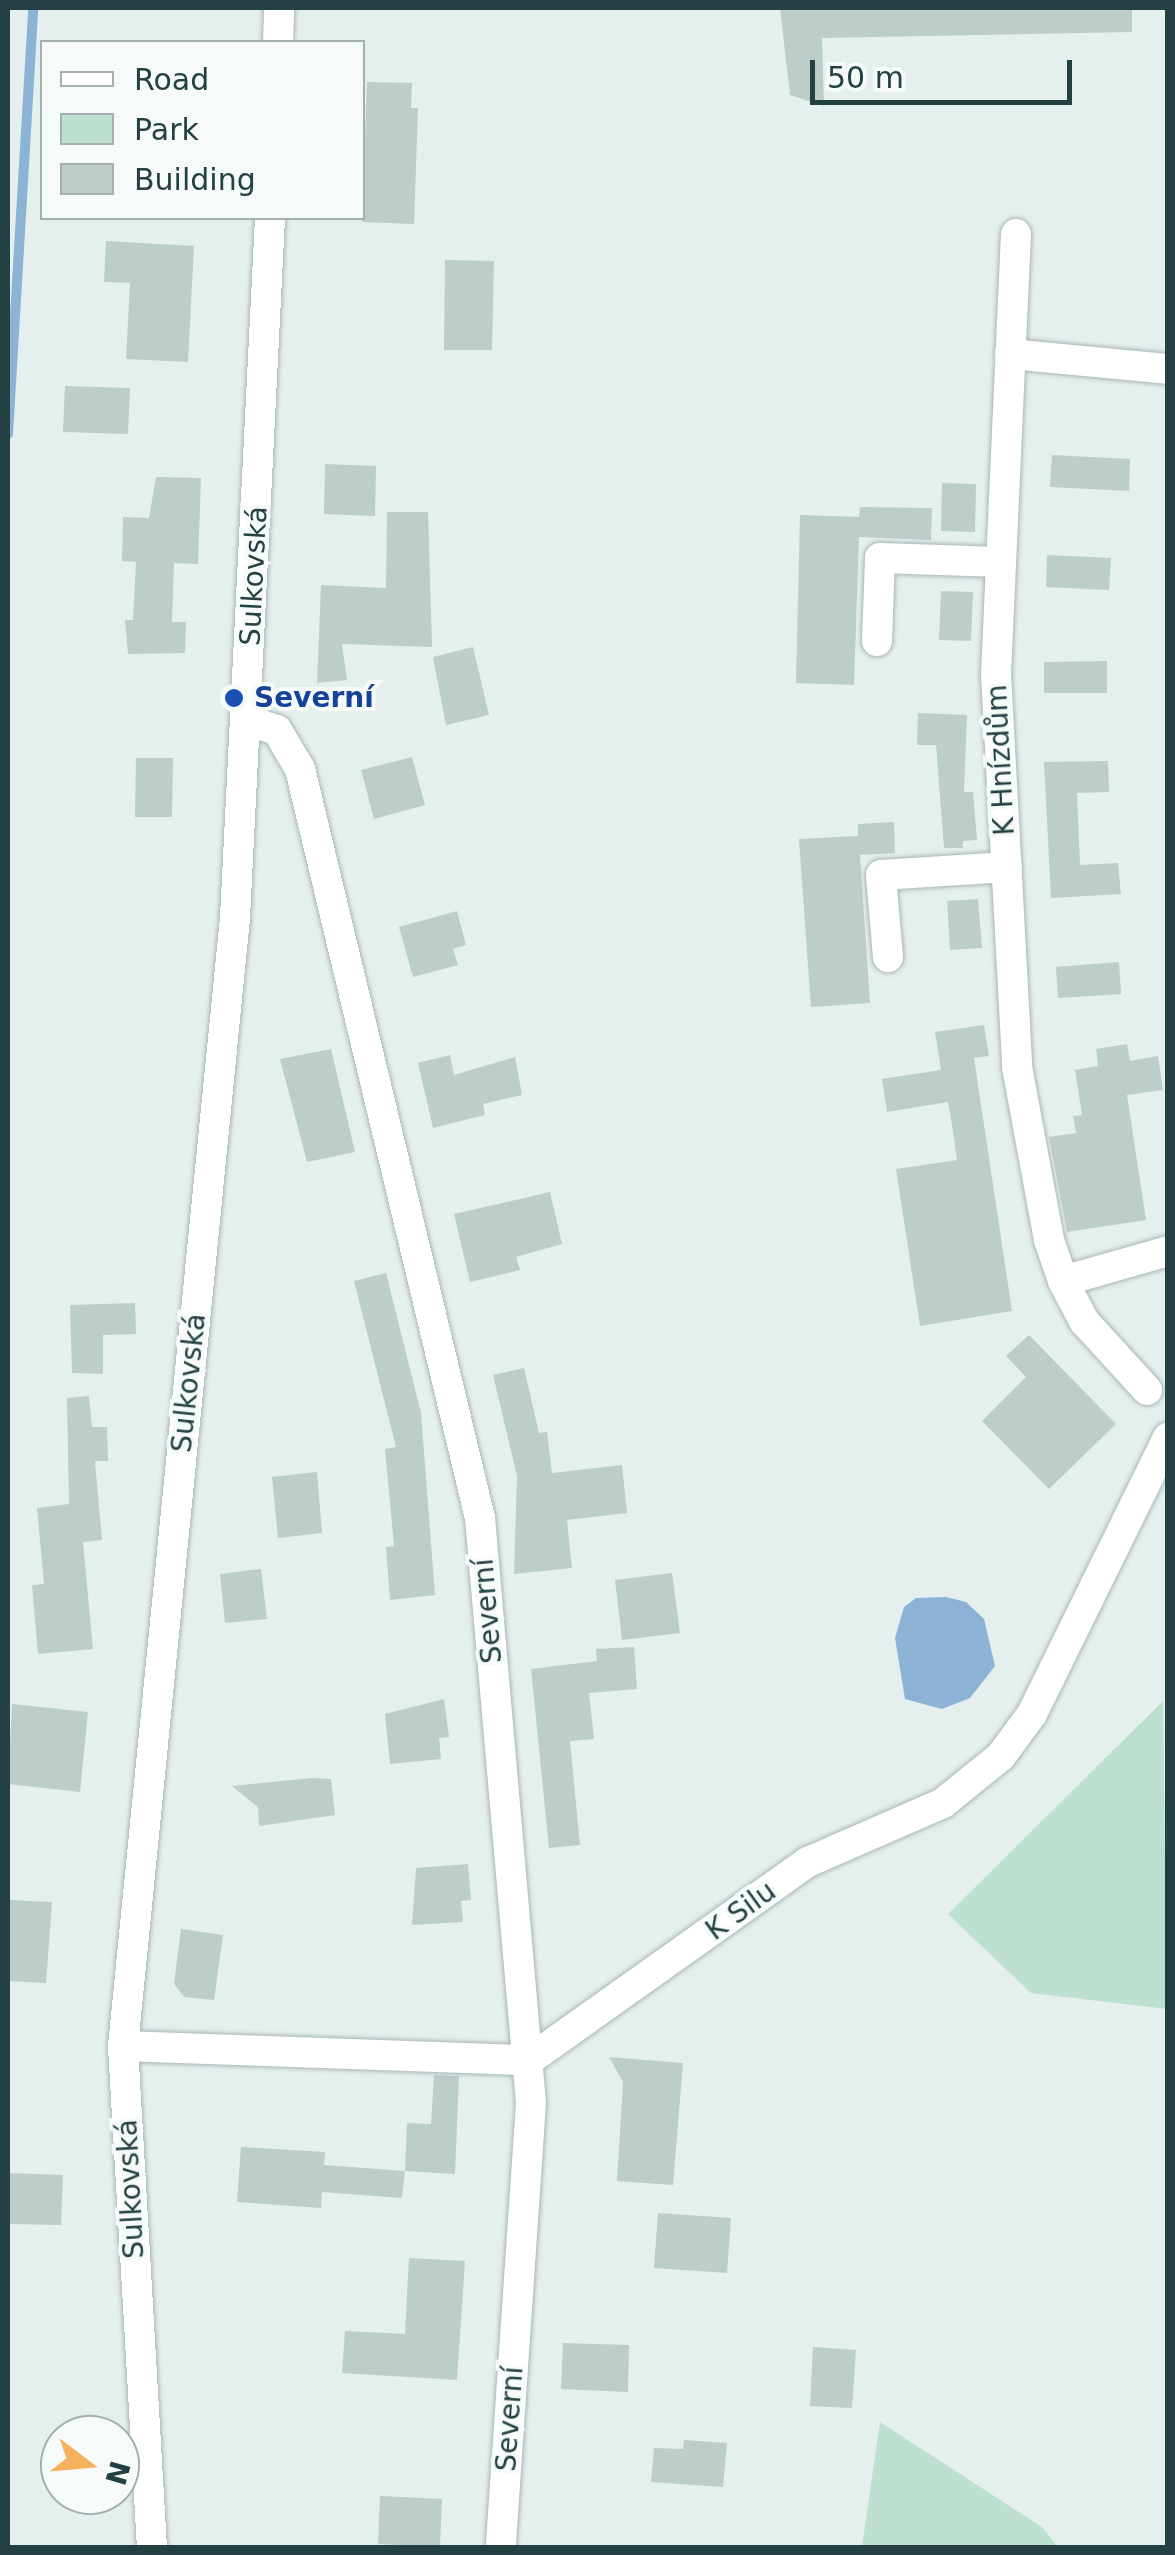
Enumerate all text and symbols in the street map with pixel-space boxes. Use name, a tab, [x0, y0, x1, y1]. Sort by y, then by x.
legend	[40, 40, 365, 220]
scale bar	[815, 40, 1078, 102]
text: 50 m	[827, 60, 904, 95]
text: Road	[134, 62, 209, 97]
text: Park	[134, 112, 199, 147]
text: Building	[134, 162, 256, 197]
street label: Sulkovská	[234, 505, 274, 647]
place label: Severní	[254, 681, 374, 715]
street label: K Hnízdům	[980, 684, 1022, 836]
marker: Severní	[223, 687, 245, 709]
street label: Sulkovská	[165, 1312, 213, 1454]
street label: Severní	[467, 1557, 509, 1665]
street label: K Silu	[699, 1874, 783, 1948]
street label: Sulkovská	[111, 2118, 151, 2260]
street label: Severní	[490, 2365, 530, 2473]
north arrow	[40, 2415, 140, 2515]
text: N	[98, 2457, 136, 2489]

